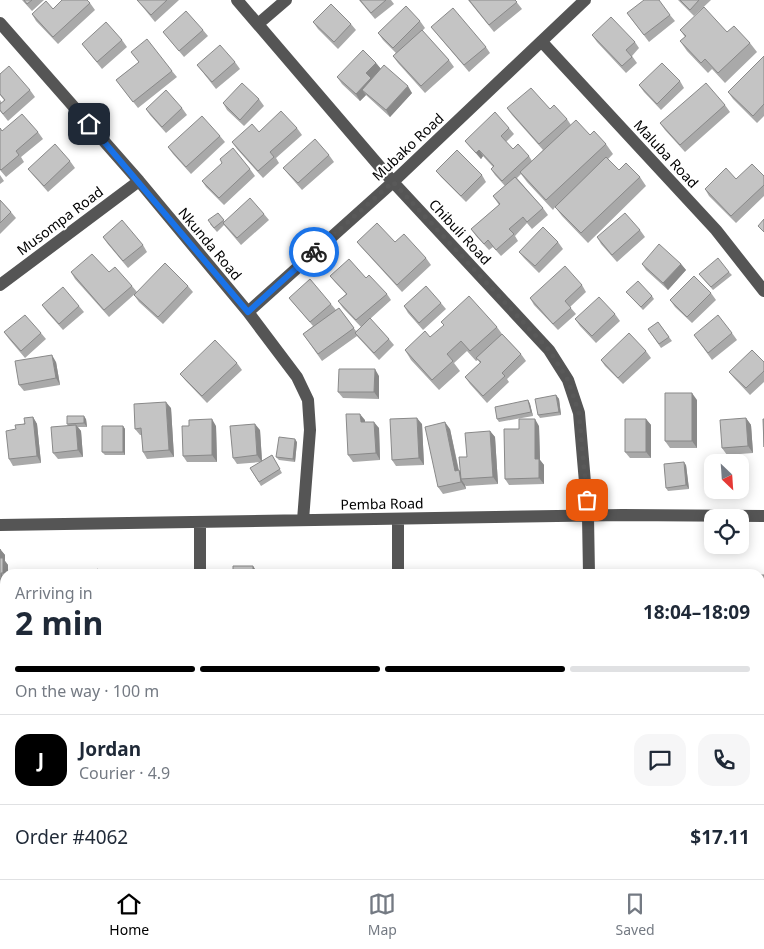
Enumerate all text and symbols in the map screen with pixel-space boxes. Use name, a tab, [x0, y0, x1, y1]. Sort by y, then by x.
pin	[68, 103, 110, 145]
street label: Mubako Road	[368, 109, 447, 185]
icon: home	[75, 110, 103, 138]
street label: Maluba Road	[630, 116, 703, 192]
street label: Musompa Road	[13, 182, 107, 259]
street label: Chibuli Road	[425, 195, 496, 268]
street label: Nkunda Road	[174, 203, 246, 284]
courier	[289, 227, 339, 277]
icon: bike	[300, 238, 328, 266]
north arrow	[704, 454, 749, 499]
map controls	[704, 454, 749, 554]
pin	[566, 479, 608, 521]
icon: bag	[573, 486, 601, 514]
street label: Pemba Road	[340, 493, 424, 514]
button: locate	[704, 509, 749, 554]
text: Arriving in	[15, 582, 93, 604]
text: 18:04–18:09	[643, 599, 750, 625]
text: 2 min	[15, 601, 103, 644]
text: On the way · 100 m	[15, 680, 159, 702]
button: chat	[634, 734, 686, 786]
button: phone	[698, 734, 750, 786]
text: Jordan	[79, 736, 141, 762]
text: J	[38, 747, 44, 773]
text: Courier · 4.9	[79, 762, 170, 784]
text: Order #4062	[15, 824, 128, 850]
text: $17.11	[690, 824, 750, 850]
tab: Home	[109, 890, 149, 939]
tab: Map	[368, 890, 397, 939]
tab: Saved	[616, 890, 655, 939]

